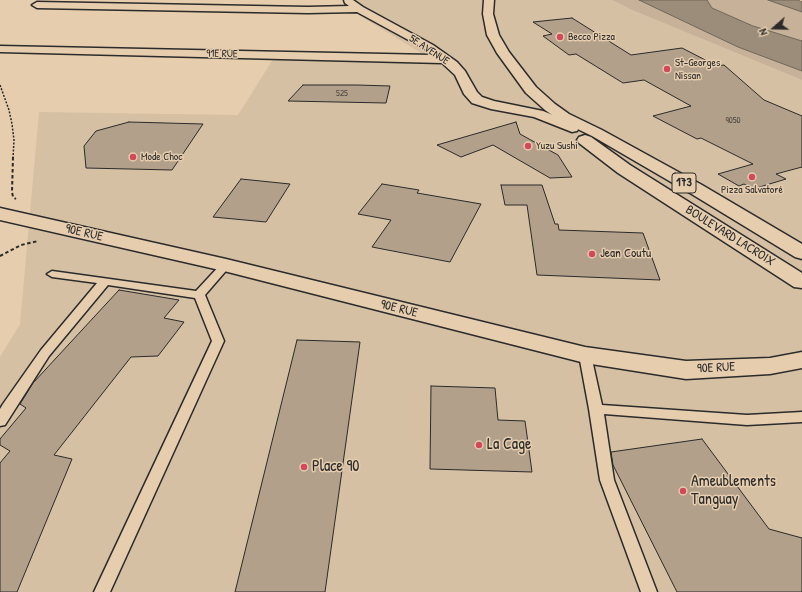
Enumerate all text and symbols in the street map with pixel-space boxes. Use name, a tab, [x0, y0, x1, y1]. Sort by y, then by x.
north arrow	[754, 8, 794, 48]
text: N	[755, 27, 770, 37]
place label: Becco Pizza	[568, 30, 615, 44]
street label: 5E AVENUE	[406, 32, 452, 68]
marker: Becco Pizza	[555, 32, 565, 42]
street label: 91E RUE	[206, 47, 238, 61]
place label: St-Georges Nissan	[675, 56, 720, 82]
marker: St-Georges Nissan	[662, 64, 672, 74]
house number: 525	[336, 89, 348, 99]
house number: 9050	[725, 116, 741, 126]
place label: Yuzu Sushi	[536, 139, 578, 153]
marker: Yuzu Sushi	[523, 141, 533, 151]
place label: Mode Choc	[141, 150, 183, 164]
marker: Mode Choc	[128, 152, 138, 162]
marker: Pizza Salvatoré	[747, 172, 757, 182]
road number: 173	[672, 173, 696, 193]
place label: Pizza Salvatoré	[721, 183, 783, 197]
street label: BOULEVARD LACROIX	[682, 202, 778, 270]
street label: 90E RUE	[64, 221, 104, 245]
place label: Jean Coutu	[600, 246, 651, 262]
marker: Jean Coutu	[587, 249, 597, 259]
street label: 90E RUE	[379, 297, 419, 321]
street label: 90E RUE	[697, 359, 735, 377]
place label: La Cage	[487, 435, 531, 455]
marker: La Cage	[474, 440, 484, 450]
place label: Place 90	[312, 457, 360, 477]
marker: Place 90	[299, 462, 309, 472]
place label: Ameublements Tanguay	[691, 472, 776, 510]
marker: Ameublements Tanguay	[678, 486, 688, 496]

